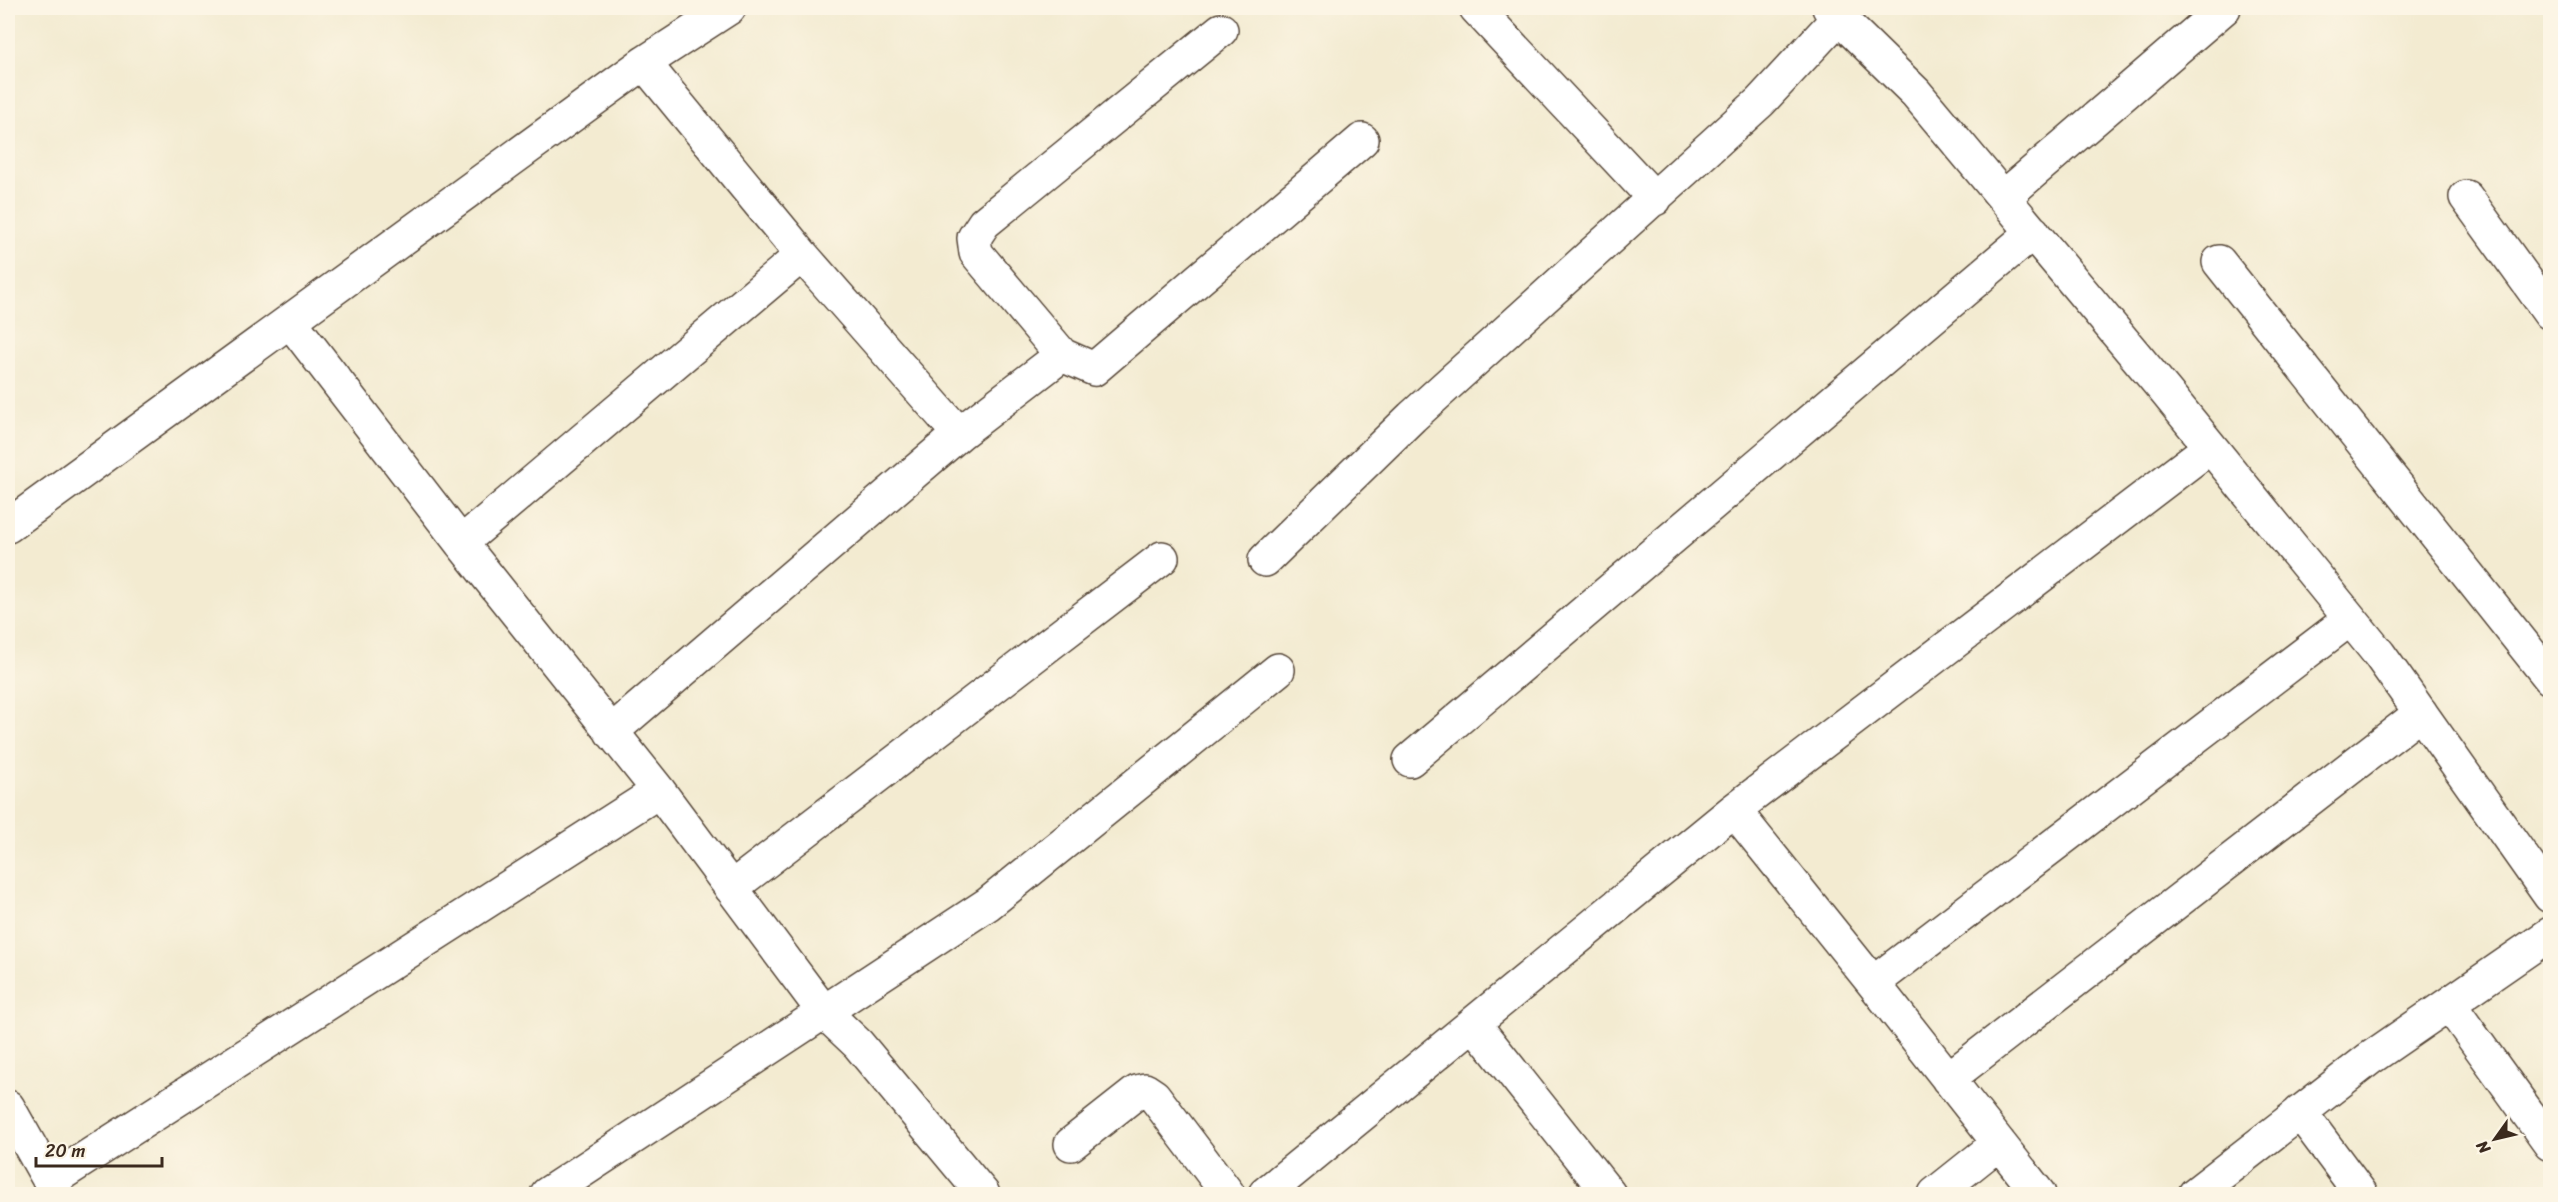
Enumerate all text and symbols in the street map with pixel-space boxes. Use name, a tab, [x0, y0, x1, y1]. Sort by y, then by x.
north arrow	[2465, 1109, 2525, 1169]
scale bar	[36, 1130, 162, 1168]
text: N	[2467, 1134, 2499, 1161]
text: 20 m	[45, 1135, 85, 1167]

